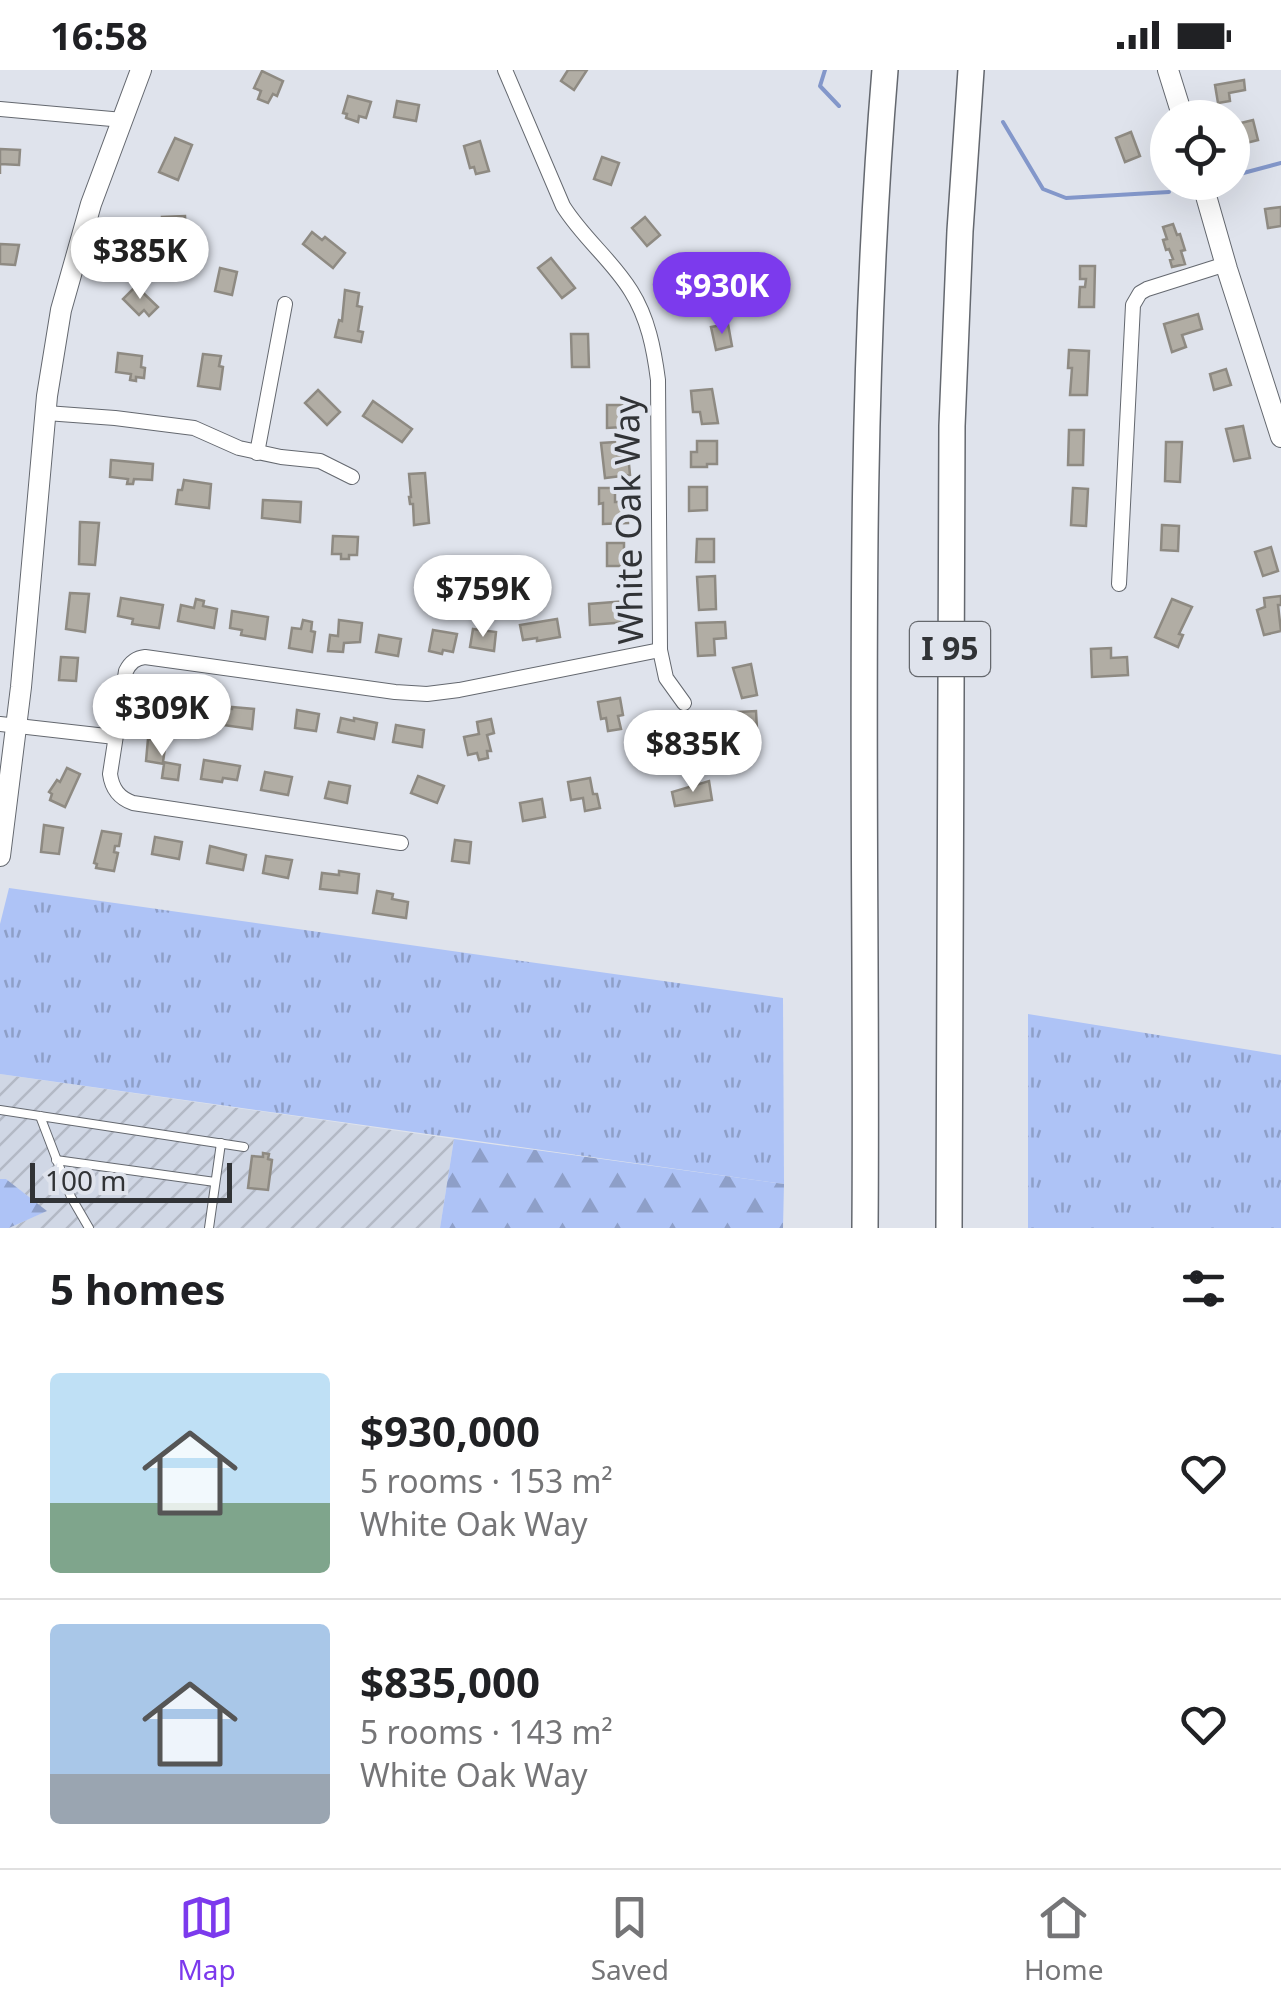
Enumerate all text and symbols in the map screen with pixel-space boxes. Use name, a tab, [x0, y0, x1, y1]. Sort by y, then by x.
text: 16:58	[50, 9, 148, 61]
map controls	[1150, 100, 1250, 200]
button: locate	[1150, 100, 1250, 200]
pin: $385K	[70, 217, 210, 302]
text: $385K	[93, 228, 187, 271]
pin: $930K	[652, 252, 792, 337]
text: $930K	[675, 263, 769, 306]
street label: White Oak Way	[602, 395, 653, 645]
pin: $759K	[413, 555, 553, 640]
text: $759K	[436, 566, 530, 609]
road number: I 95	[910, 622, 990, 676]
pin: $309K	[92, 674, 232, 759]
text: $309K	[115, 685, 209, 728]
pin: $835K	[623, 710, 763, 795]
text: $835K	[646, 721, 740, 764]
scale bar	[30, 1158, 232, 1202]
text: 100 m	[45, 1161, 127, 1199]
text: 5 homes	[50, 1260, 226, 1317]
icon: filters	[1176, 1261, 1231, 1316]
text: $930,000	[360, 1402, 540, 1459]
icon: home	[130, 1413, 250, 1533]
icon: heart	[1176, 1446, 1231, 1501]
text: 5 rooms · 153 m²	[360, 1459, 613, 1502]
text: White Oak Way	[360, 1502, 587, 1545]
text: $835,000	[360, 1653, 540, 1710]
icon: home	[130, 1664, 250, 1784]
icon: heart	[1176, 1697, 1231, 1752]
text: 5 rooms · 143 m²	[360, 1710, 613, 1753]
text: White Oak Way	[360, 1753, 587, 1796]
tab: Map	[177, 1890, 236, 1988]
tab: Saved	[591, 1890, 669, 1988]
tab: Home	[1024, 1890, 1104, 1988]

